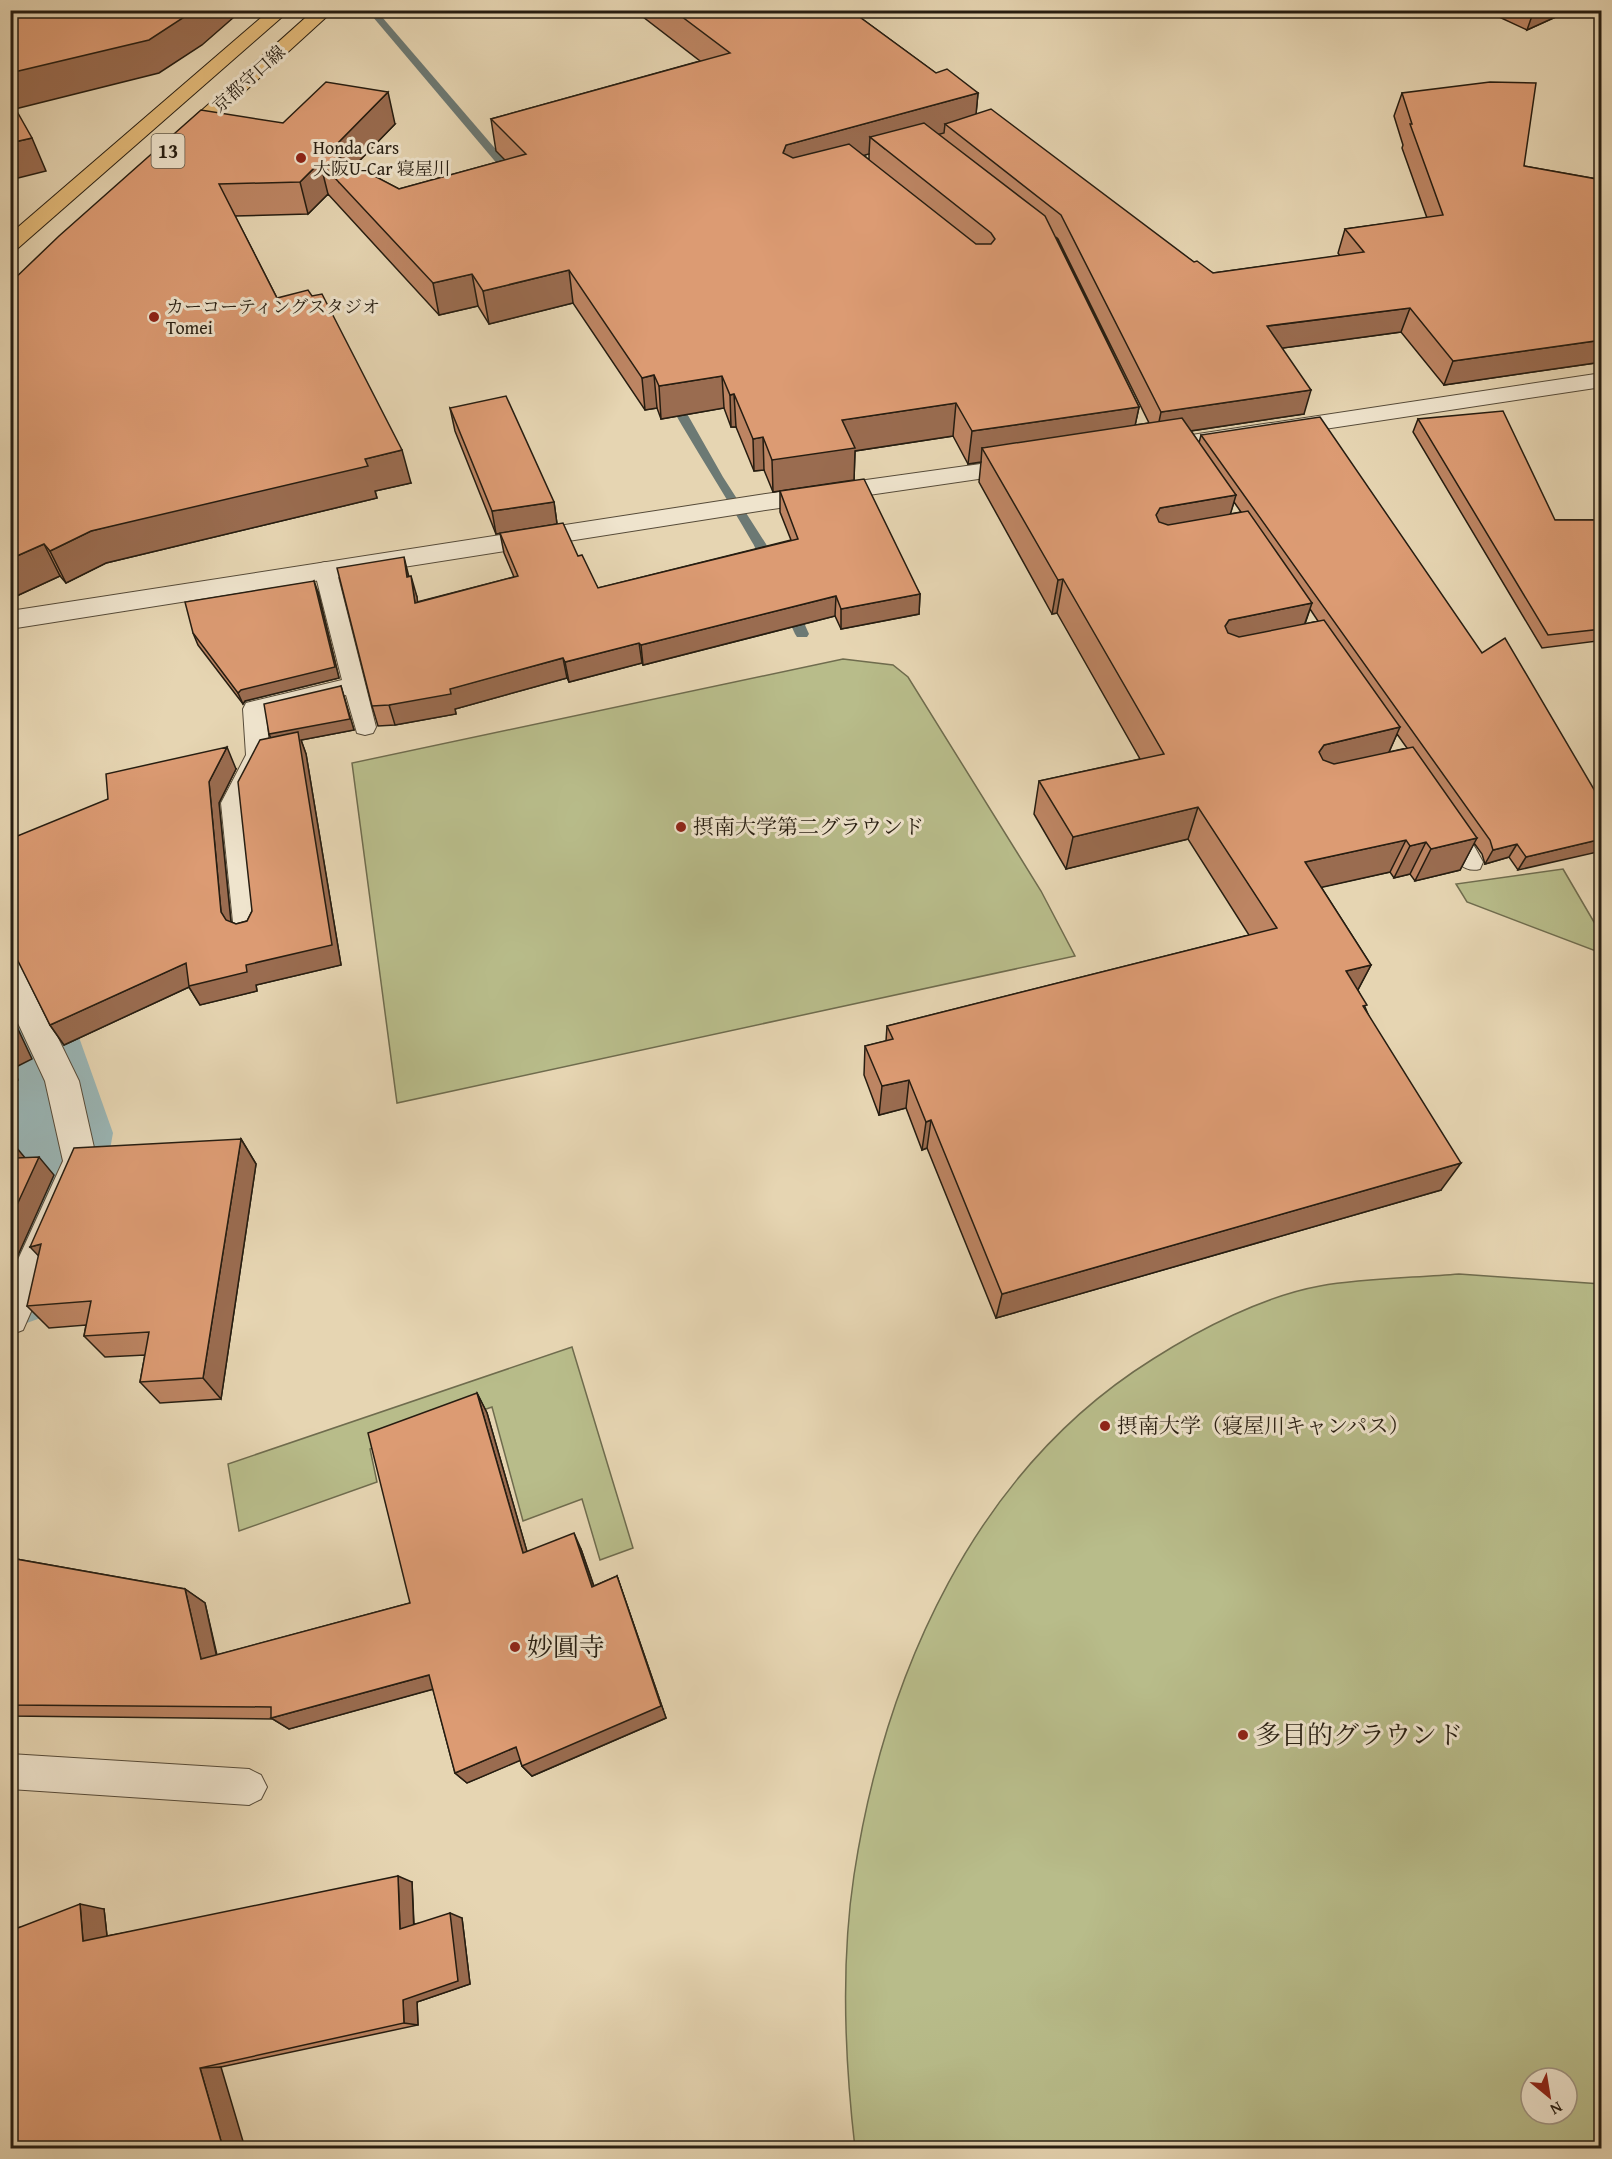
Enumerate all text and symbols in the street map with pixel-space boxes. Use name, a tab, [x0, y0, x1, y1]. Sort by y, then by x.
street label: 京都守口線	[206, 38, 291, 119]
road number: 13	[152, 134, 184, 168]
place label: Honda Cars 大阪U-Car 寝屋川	[313, 134, 451, 182]
marker: Honda Cars 大阪U-Car 寝屋川	[294, 151, 308, 165]
place label: カーコーティングスタジオ Tomei	[166, 293, 380, 341]
marker: カーコーティングスタジオ Tomei	[147, 310, 161, 324]
place label: 摂南大学第二グラウンド	[693, 811, 924, 842]
marker: 摂南大学第二グラウンド	[674, 820, 688, 834]
place label: 摂南大学（寝屋川キャンパス）	[1117, 1410, 1410, 1441]
marker: 摂南大学（寝屋川キャンパス）	[1098, 1419, 1112, 1433]
place label: 妙圓寺	[527, 1627, 605, 1666]
marker: 妙圓寺	[508, 1640, 522, 1654]
place label: 多目的グラウンド	[1255, 1715, 1463, 1754]
marker: 多目的グラウンド	[1236, 1728, 1250, 1742]
north arrow	[1519, 2066, 1579, 2126]
text: N	[1546, 2096, 1567, 2122]

